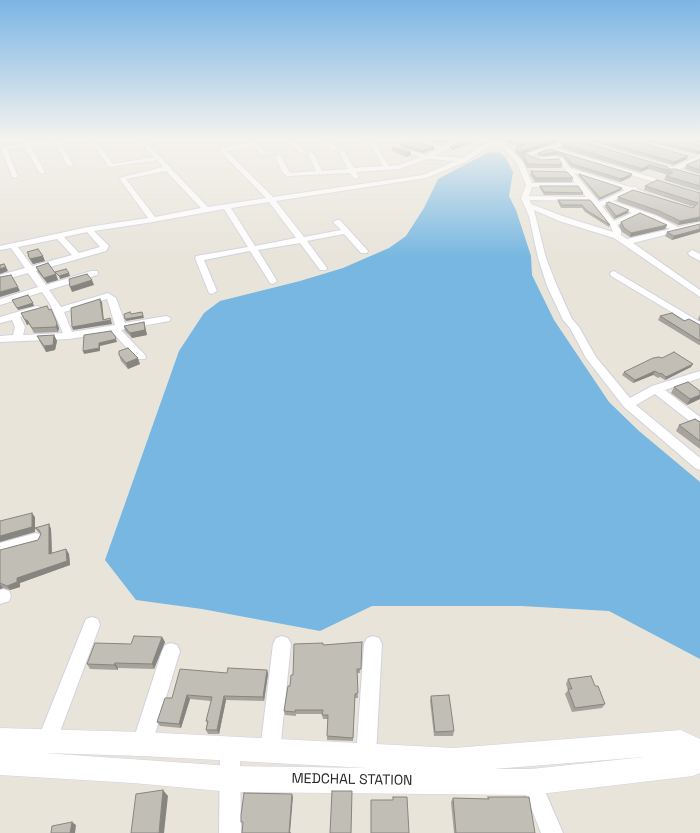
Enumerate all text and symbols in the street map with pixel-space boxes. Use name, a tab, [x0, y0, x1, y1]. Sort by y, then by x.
street label: MEDCHAL STATION	[291, 771, 413, 789]

